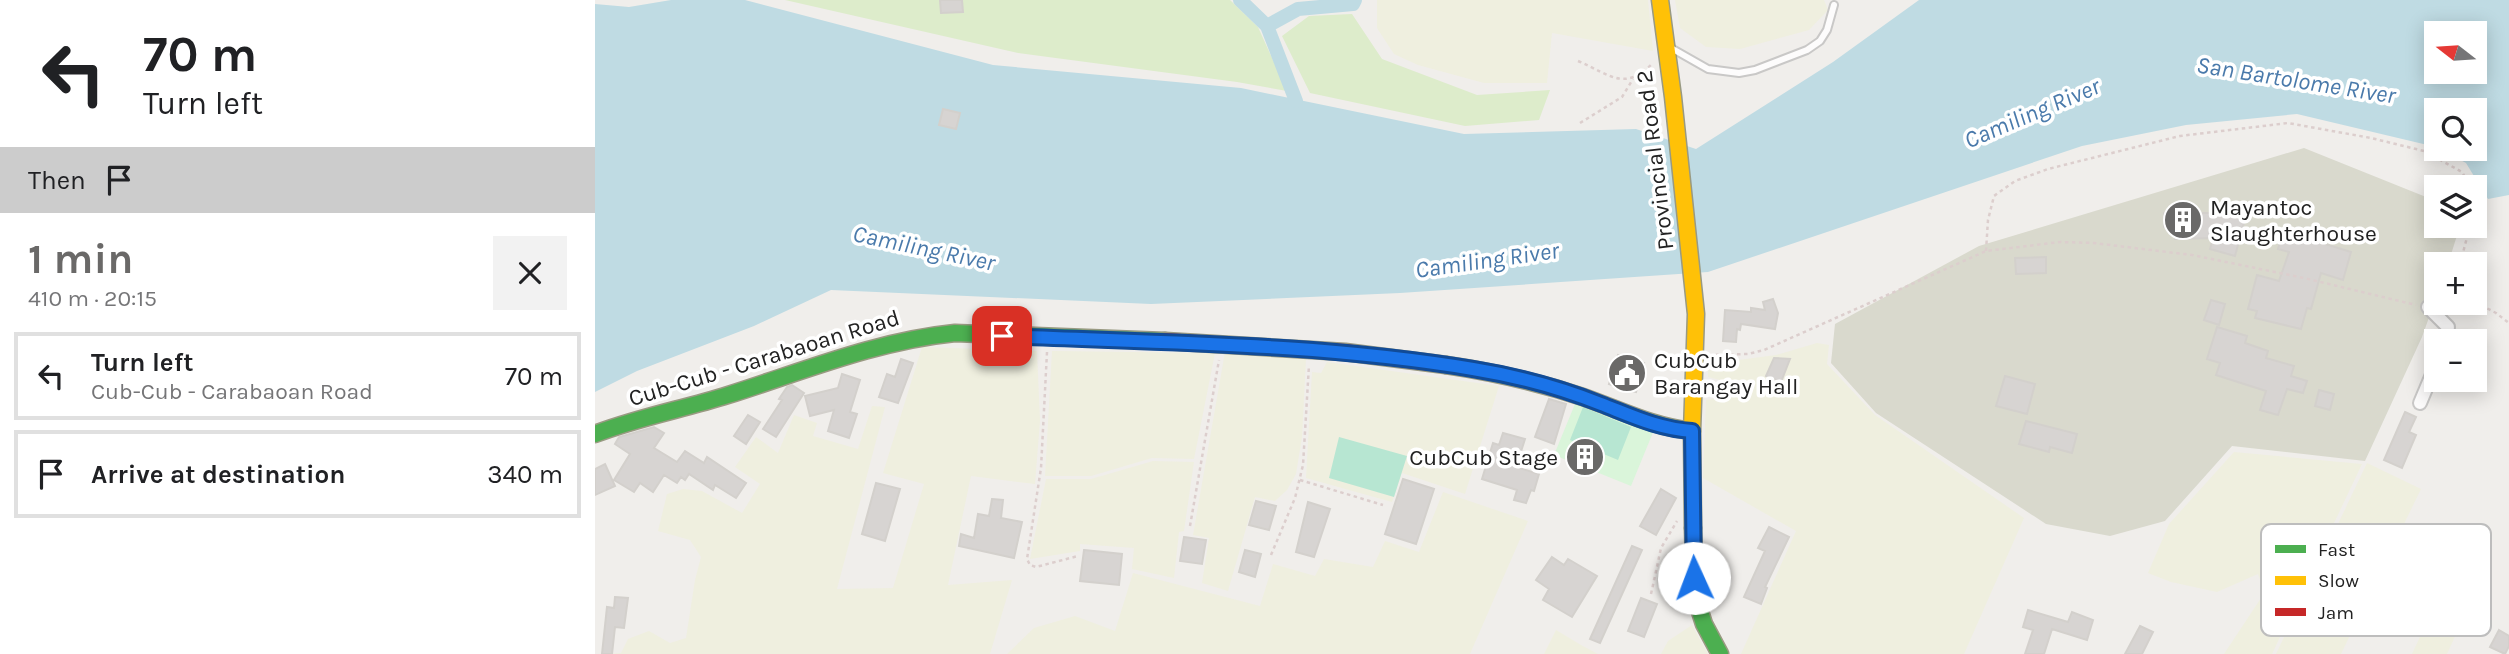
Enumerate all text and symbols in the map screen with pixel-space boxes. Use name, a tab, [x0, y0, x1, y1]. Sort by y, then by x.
north arrow	[2424, 21, 2487, 84]
map controls	[2424, 21, 2487, 392]
text: 70 m	[143, 26, 257, 83]
icon: left	[28, 28, 119, 119]
water label: San Bartolome River	[2194, 50, 2398, 110]
street label: Provincial Road 2	[1631, 69, 1679, 251]
water label: Camiling River	[1960, 72, 2105, 154]
text: Turn left	[143, 85, 263, 122]
button: search	[2424, 98, 2487, 161]
icon: arrive	[100, 161, 138, 199]
text: Then	[28, 165, 86, 196]
button: layers	[2424, 175, 2487, 238]
place label: Mayantoc Slaughterhouse	[2210, 194, 2377, 247]
building icon: Mayantoc Slaughterhouse	[2162, 199, 2204, 241]
water label: Camiling River	[850, 219, 998, 277]
text: 1 min	[28, 234, 133, 284]
button: close	[493, 236, 567, 310]
water label: Camiling River	[1413, 236, 1561, 284]
button: +	[2424, 252, 2487, 315]
text: 410 m · 20:15	[28, 285, 157, 312]
street label: Cub-Cub - Carabaoan Road	[625, 304, 903, 412]
pin	[972, 306, 1032, 366]
icon: arrive	[983, 317, 1021, 355]
button: −	[2424, 329, 2487, 392]
text: Turn left	[91, 347, 193, 378]
place label: CubCub Barangay Hall	[1654, 347, 1799, 400]
public building icon: CubCub Barangay Hall	[1606, 352, 1648, 394]
icon: left	[32, 357, 70, 395]
text: 70 m	[505, 361, 563, 392]
text: Cub-Cub - Carabaoan Road	[91, 378, 373, 405]
building icon: CubCub Stage	[1564, 436, 1606, 478]
place label: CubCub Stage	[1409, 444, 1558, 471]
icon: arrive	[32, 455, 70, 493]
text: Arrive at destination	[91, 459, 345, 490]
text: 340 m	[487, 459, 563, 490]
legend	[2261, 524, 2491, 636]
text: Fast	[2318, 539, 2355, 561]
position arrow	[1657, 541, 1731, 615]
text: Slow	[2318, 570, 2359, 592]
text: Jam	[2318, 602, 2354, 624]

